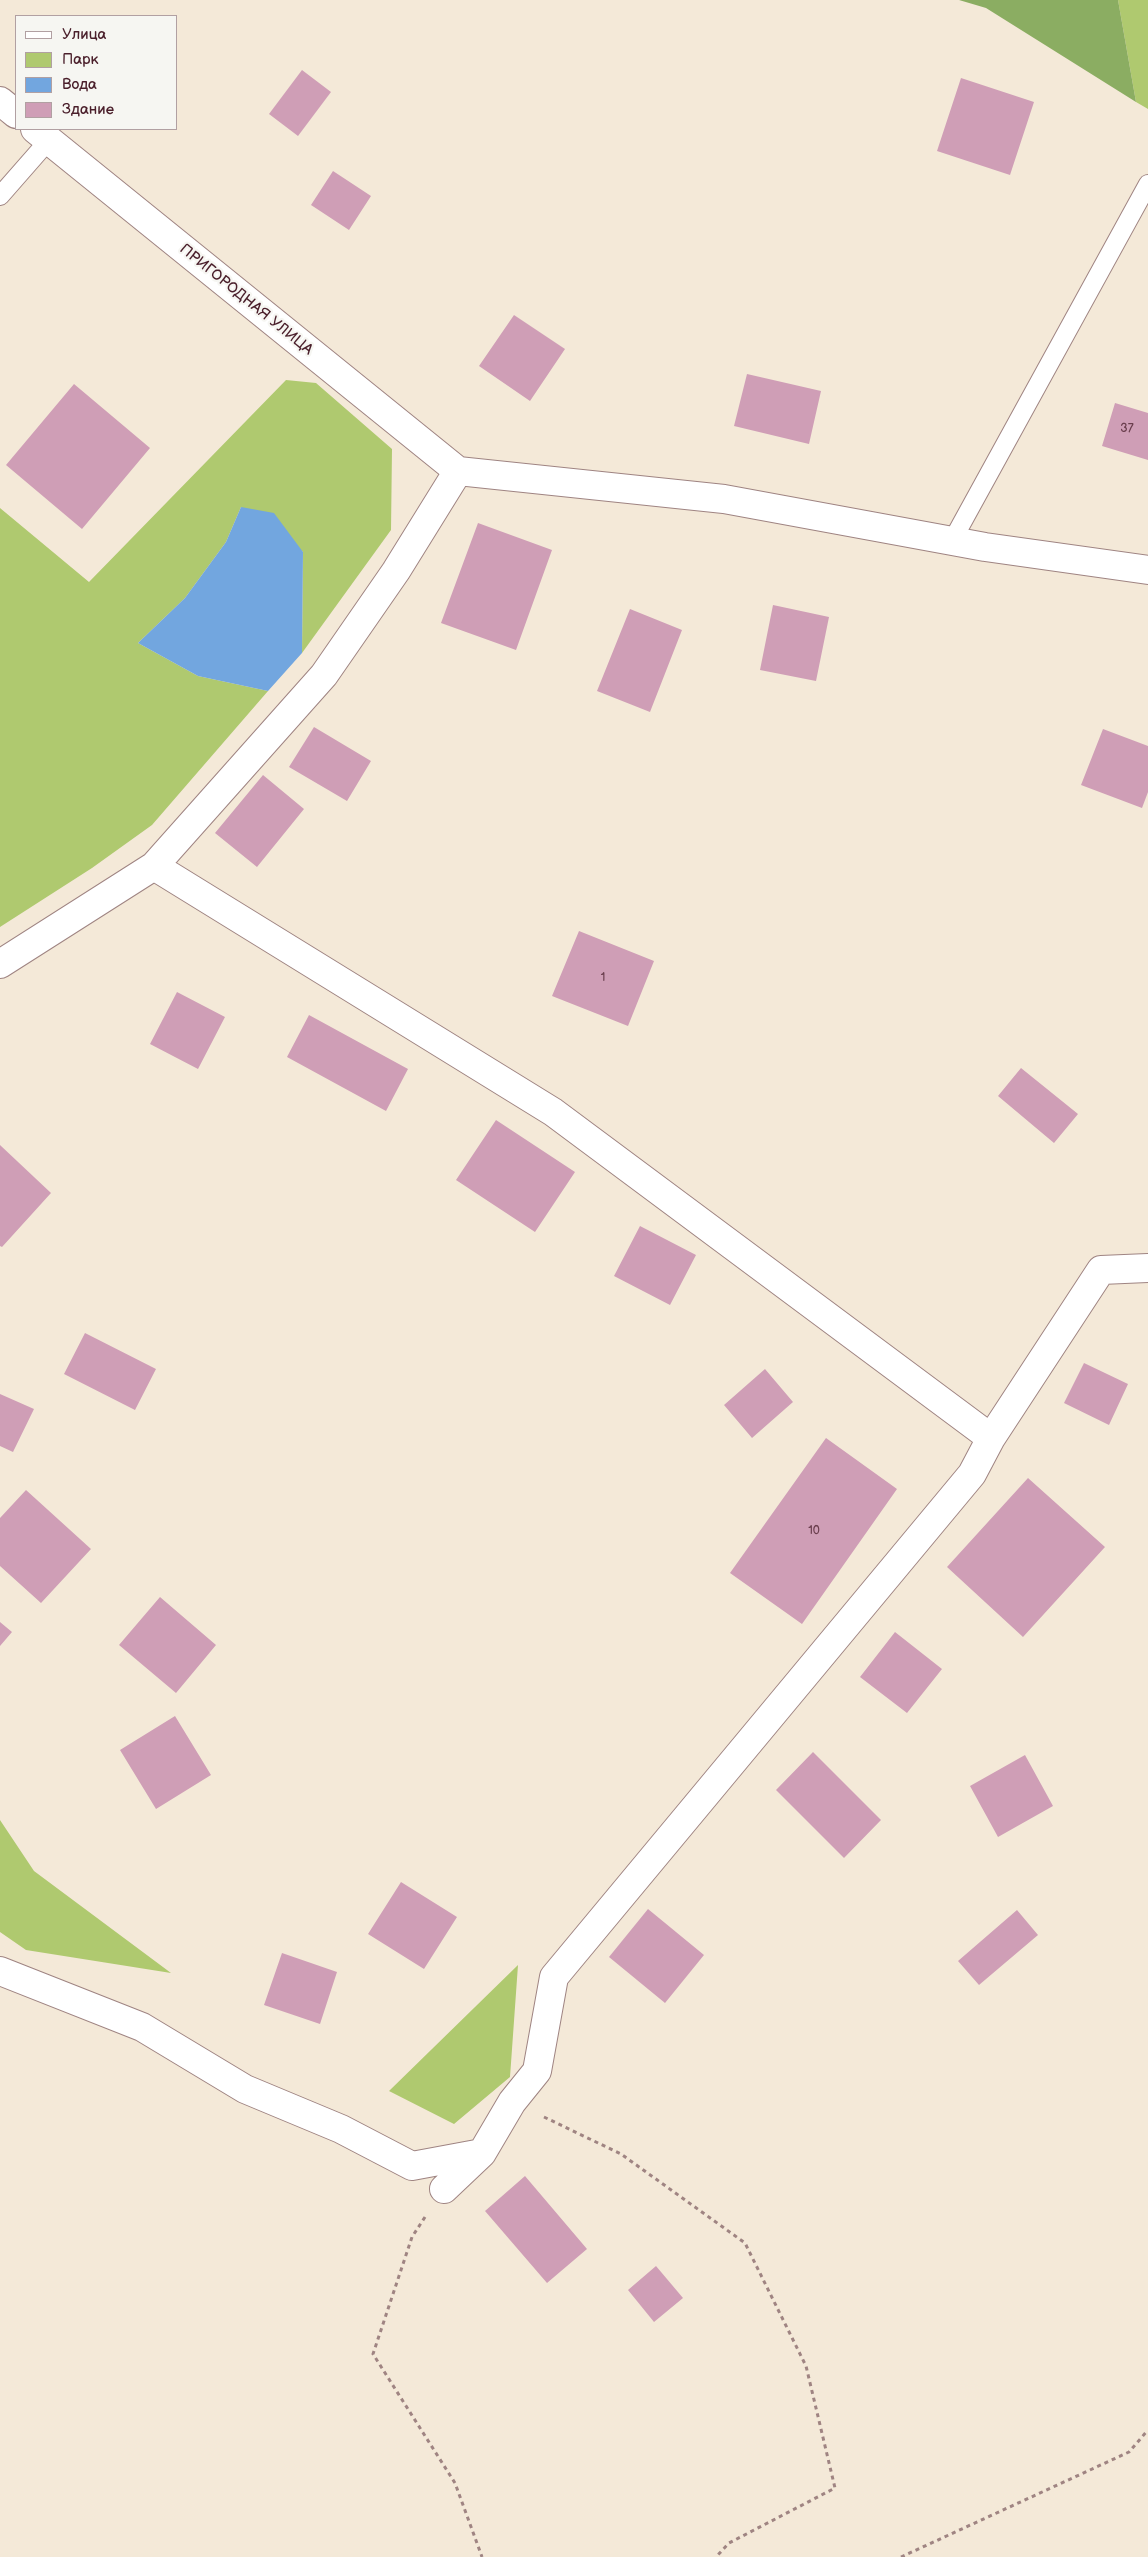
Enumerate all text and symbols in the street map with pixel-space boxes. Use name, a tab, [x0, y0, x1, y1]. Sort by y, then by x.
legend	[15, 15, 178, 130]
text: Улица	[62, 25, 106, 44]
text: Парк	[62, 50, 99, 69]
text: Вода	[62, 75, 97, 94]
text: Здание	[62, 100, 114, 119]
street label: ПРИГОРОДНАЯ УЛИЦА	[176, 241, 316, 359]
house number: 37	[1120, 422, 1134, 436]
house number: 1	[601, 971, 605, 985]
house number: 10	[808, 1524, 820, 1538]

